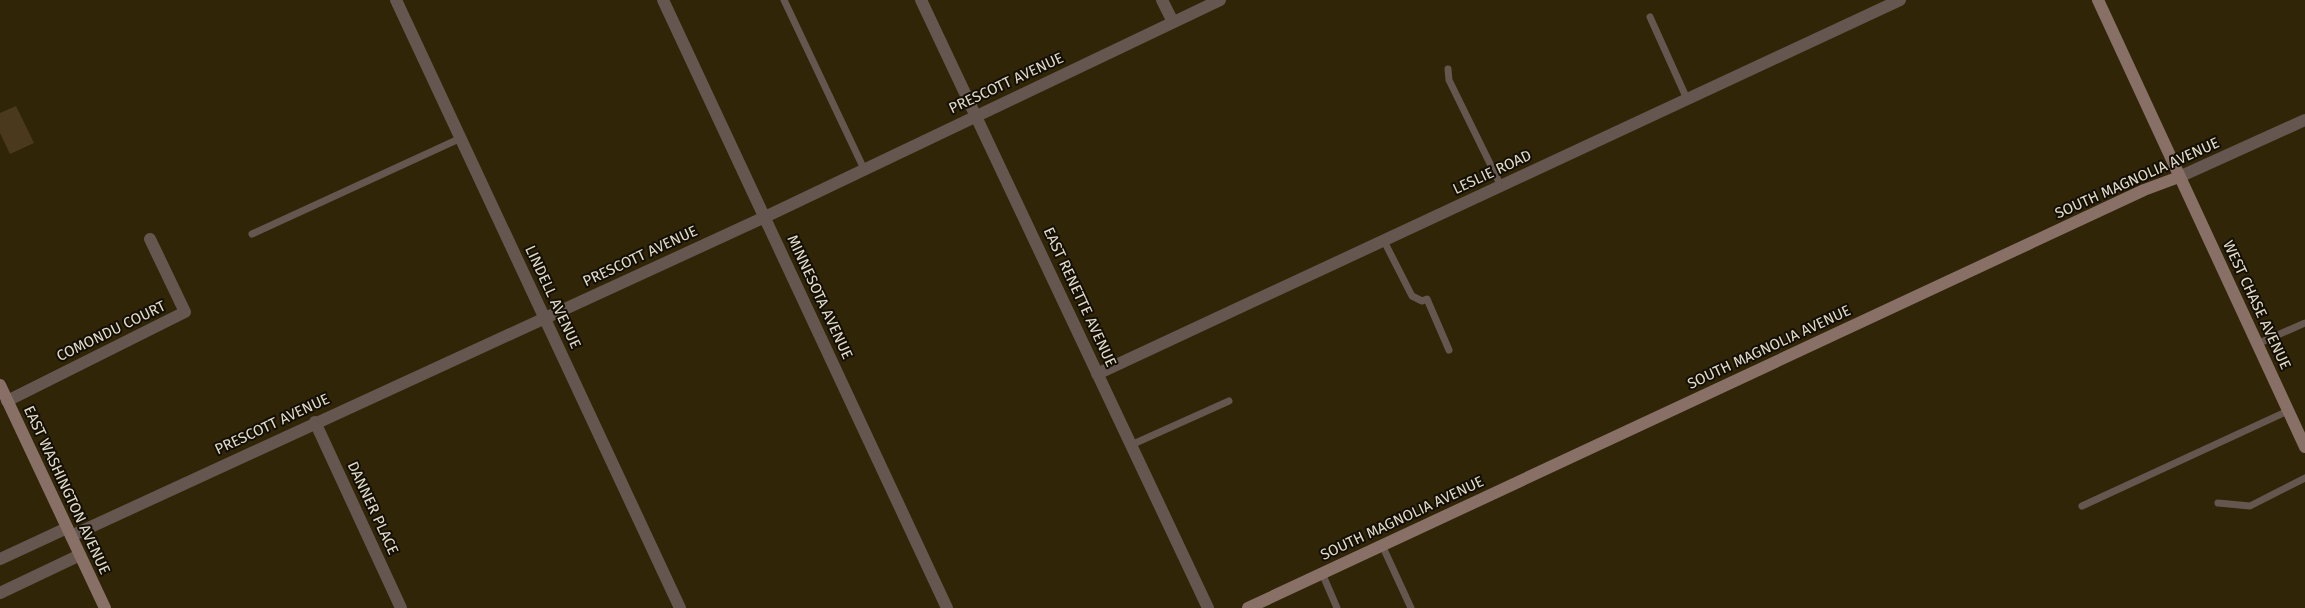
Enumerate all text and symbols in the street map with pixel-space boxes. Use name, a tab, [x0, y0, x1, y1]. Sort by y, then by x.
street label: PRESCOTT AVENUE	[946, 49, 1066, 117]
street label: SOUTH MAGNOLIA AVENUE	[2052, 134, 2222, 222]
street label: LESLIE ROAD	[1450, 146, 1534, 198]
street label: PRESCOTT AVENUE	[580, 222, 700, 290]
street label: EAST RENETTE AVENUE	[1040, 224, 1120, 370]
street label: MINNESOTA AVENUE	[783, 232, 857, 362]
street label: WEST CHASE AVENUE	[2219, 238, 2295, 372]
street label: LINDELL AVENUE	[521, 243, 585, 351]
street label: COMONDU COURT	[54, 297, 169, 365]
street label: SOUTH MAGNOLIA AVENUE	[1685, 301, 1853, 393]
street label: PRESCOTT AVENUE	[212, 390, 332, 458]
street label: EAST WASHINGTON AVENUE	[20, 403, 114, 577]
street label: DANNER PLACE	[344, 459, 402, 557]
street label: SOUTH MAGNOLIA AVENUE	[1318, 472, 1486, 564]

